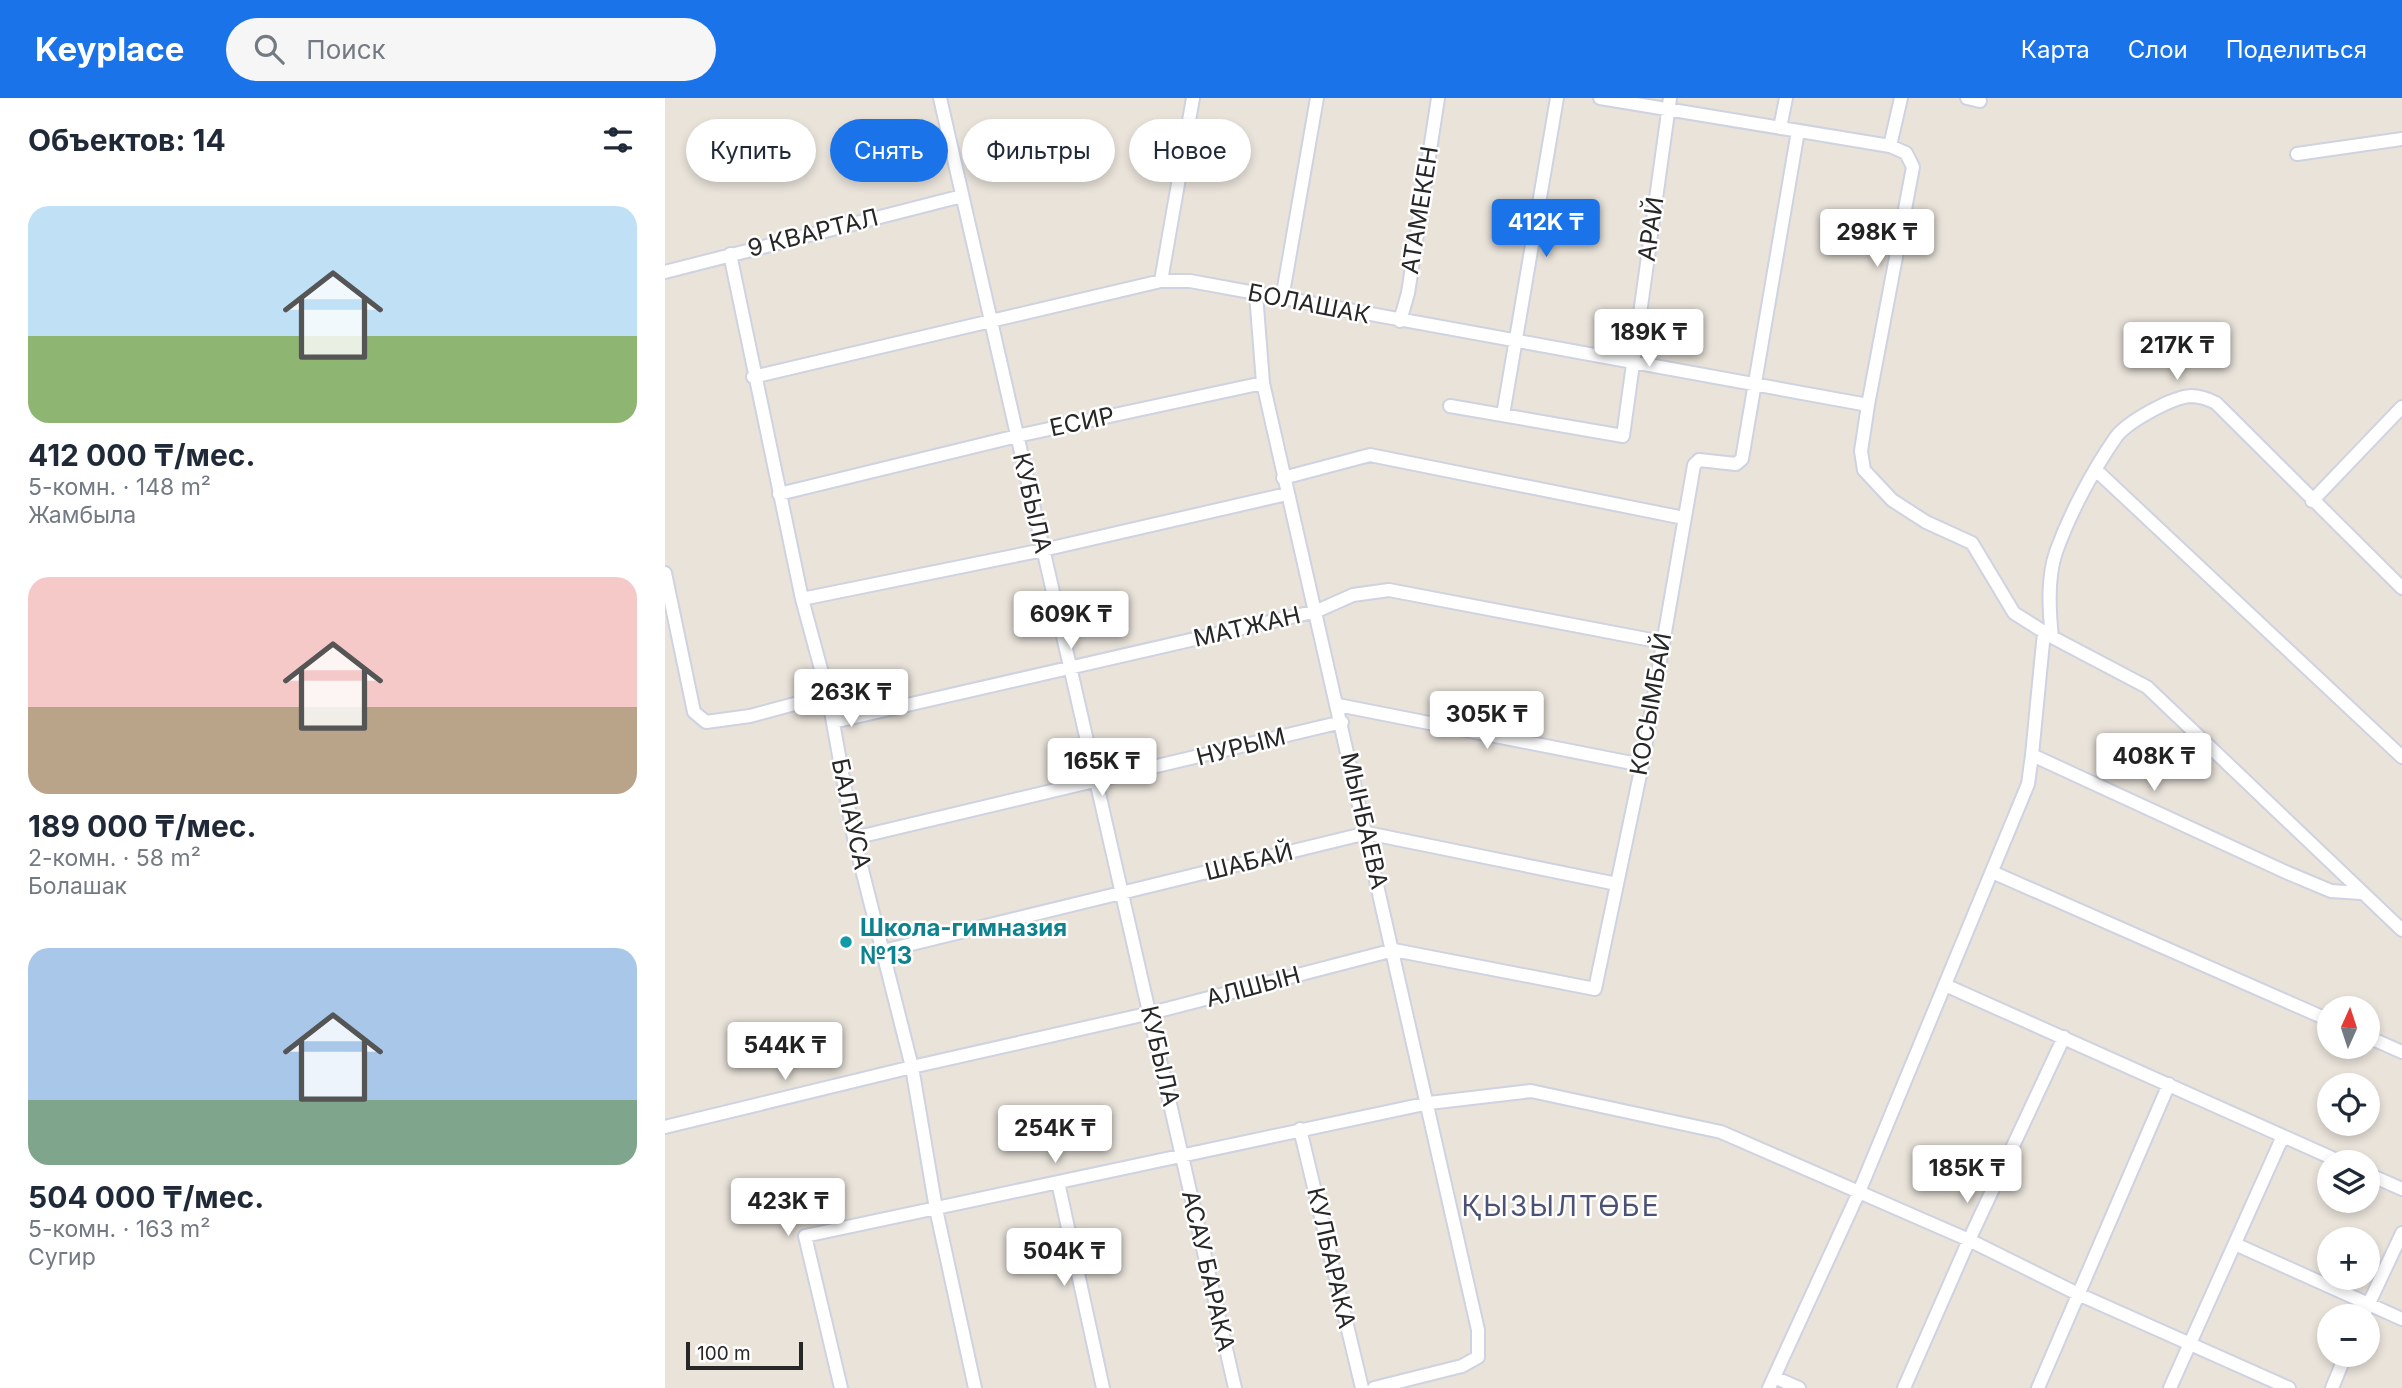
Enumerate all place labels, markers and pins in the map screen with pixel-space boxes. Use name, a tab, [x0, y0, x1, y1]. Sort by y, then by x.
pin: 412K ₸	[1489, 200, 1603, 259]
pin: 298K ₸	[1820, 209, 1934, 269]
pin: 189K ₸	[1592, 310, 1706, 369]
pin: 217K ₸	[2120, 322, 2234, 382]
pin: 609K ₸	[1014, 592, 1128, 651]
pin: 263K ₸	[794, 670, 908, 729]
pin: 305K ₸	[1430, 692, 1544, 751]
pin: 408K ₸	[2097, 734, 2211, 793]
pin: 165K ₸	[1045, 738, 1159, 798]
place label: Школа-гимназия №13	[860, 913, 1067, 970]
marker: Школа-гимназия №13	[838, 934, 854, 950]
pin: 544K ₸	[728, 1023, 842, 1082]
pin: 254K ₸	[998, 1105, 1112, 1165]
pin: 185K ₸	[1910, 1146, 2024, 1205]
pin: 423K ₸	[731, 1178, 845, 1238]
pin: 504K ₸	[1007, 1228, 1121, 1288]

